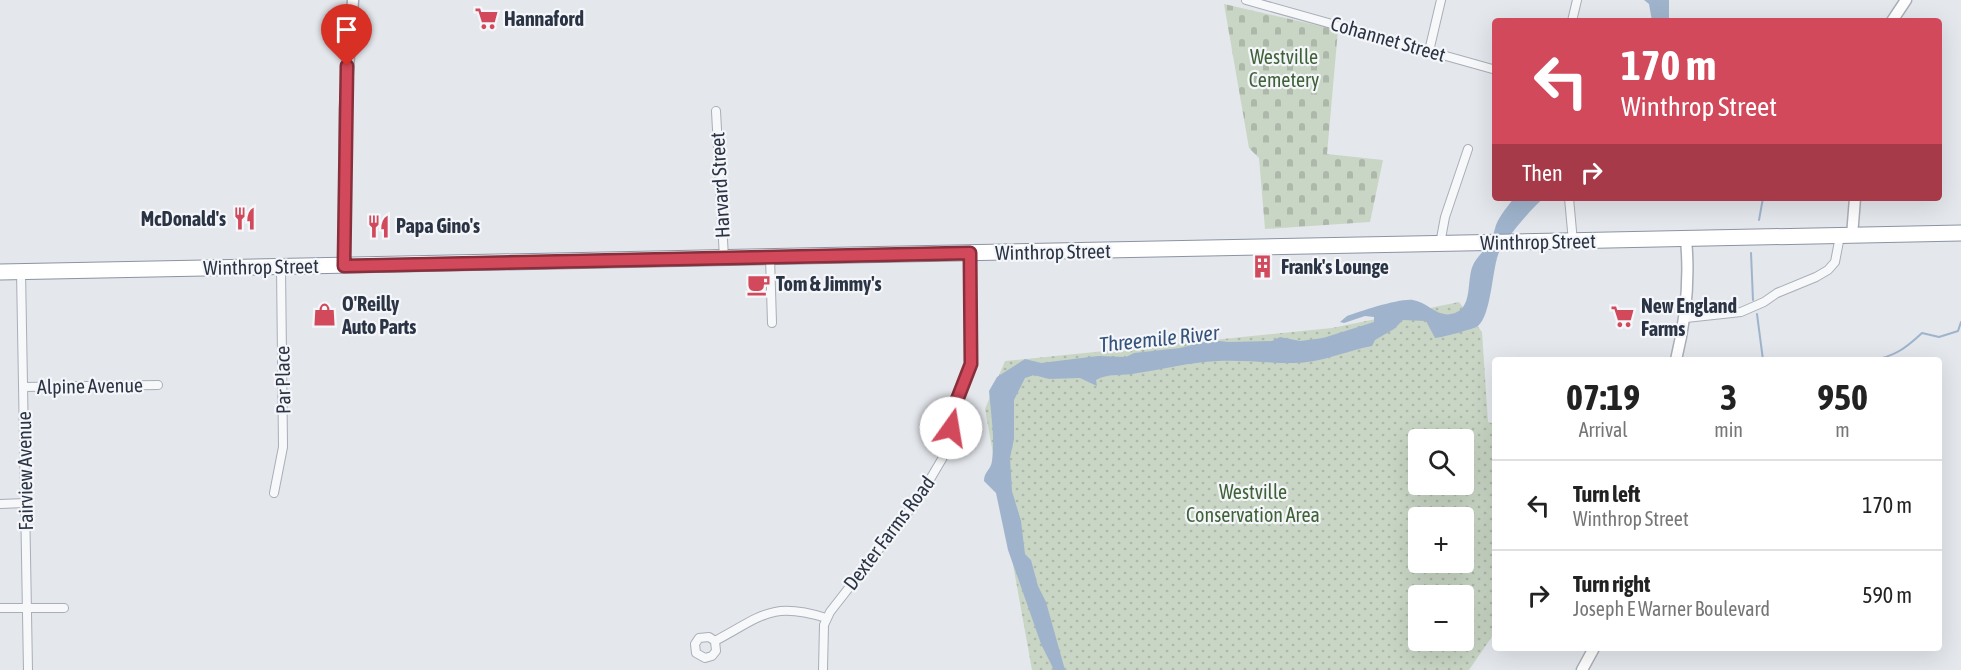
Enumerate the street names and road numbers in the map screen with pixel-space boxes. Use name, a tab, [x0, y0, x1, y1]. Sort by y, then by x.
street label: Cohannet Street	[1328, 11, 1448, 66]
street label: Harvard Street	[705, 131, 734, 239]
street label: Winthrop Street	[1480, 229, 1596, 254]
street label: Winthrop Street	[995, 239, 1111, 264]
street label: Winthrop Street	[203, 254, 319, 279]
street label: Par Place	[270, 346, 295, 414]
street label: Alpine Avenue	[37, 373, 143, 398]
street label: Fairview Avenue	[12, 411, 37, 531]
street label: Dexter Farms Road	[838, 471, 939, 594]

